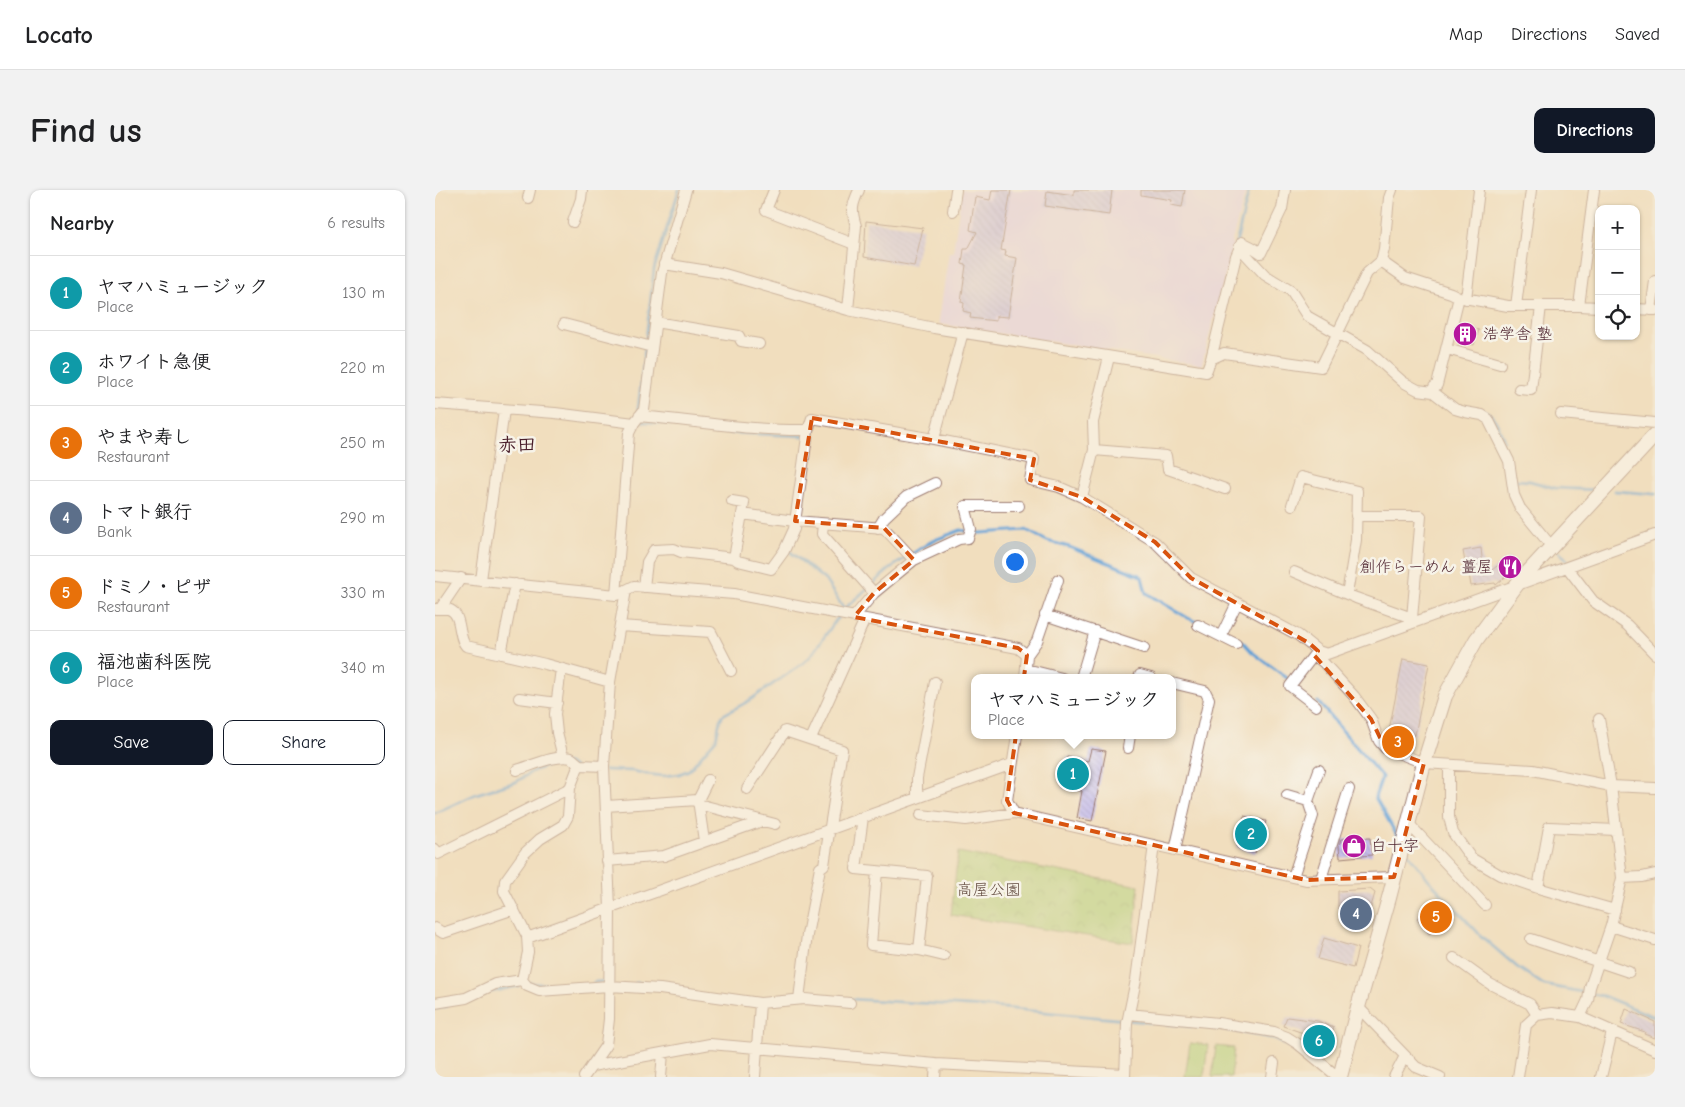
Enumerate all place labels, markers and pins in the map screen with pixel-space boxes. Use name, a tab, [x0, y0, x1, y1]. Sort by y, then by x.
building icon: 浩学舎 塾	[1452, 321, 1478, 347]
place label: 浩学舎 塾	[1483, 325, 1552, 343]
restaurant icon: 創作らーめん 薑屋	[1497, 554, 1523, 580]
place label: 創作らーめん 薑屋	[1360, 558, 1493, 576]
pin: 3	[1382, 723, 1414, 761]
pin: 1	[1057, 755, 1089, 793]
pin: 2	[1235, 815, 1267, 853]
shop icon: 白十字	[1341, 833, 1367, 859]
place label: 白十字	[1371, 837, 1419, 855]
pin: 4	[1340, 895, 1372, 933]
pin: 5	[1420, 898, 1452, 936]
pin: 6	[1303, 1022, 1335, 1060]

